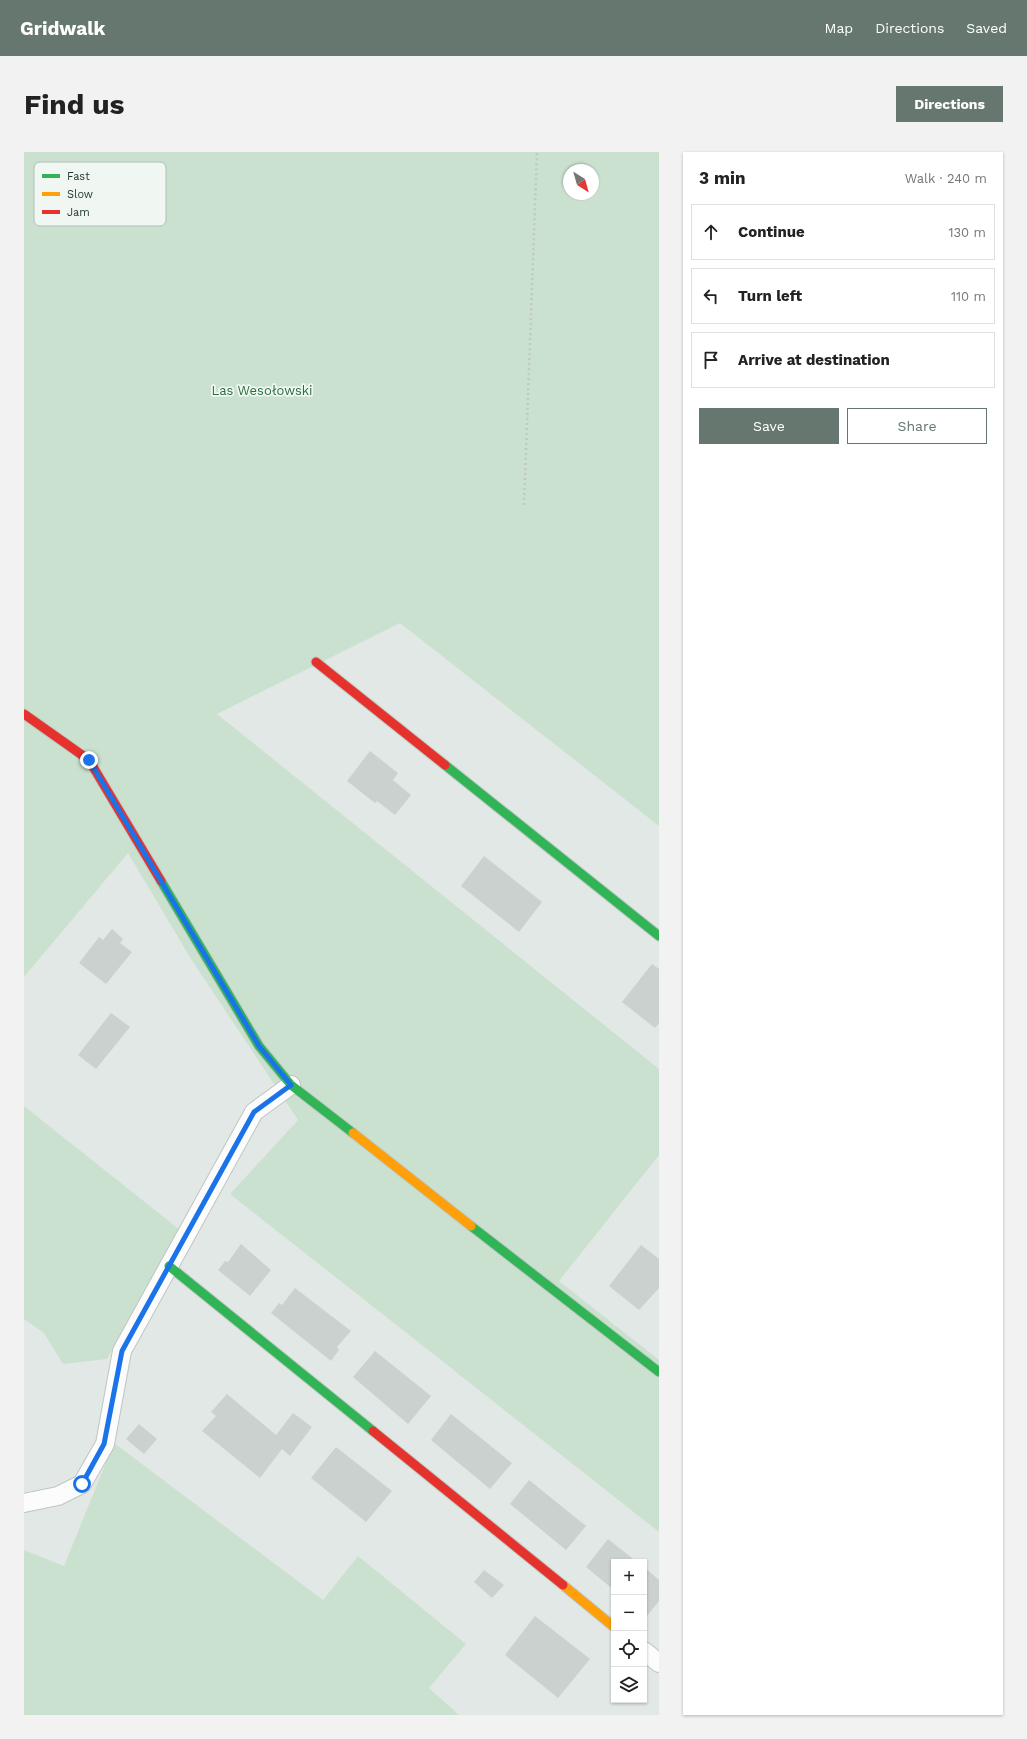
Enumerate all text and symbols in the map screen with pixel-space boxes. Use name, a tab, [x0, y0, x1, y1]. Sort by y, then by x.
text: Gridwalk	[20, 17, 105, 40]
text: Map	[825, 20, 853, 36]
text: Directions	[875, 20, 944, 36]
text: Saved	[966, 20, 1007, 36]
button: Directions	[896, 86, 1003, 122]
text: Find us	[24, 88, 124, 121]
legend	[34, 162, 166, 226]
north arrow	[563, 164, 599, 200]
text: 3 min	[699, 168, 745, 188]
text: Fast	[67, 170, 90, 183]
text: Walk · 240 m	[905, 171, 987, 186]
text: Slow	[67, 188, 93, 201]
text: Jam	[67, 206, 90, 219]
icon: ahead	[700, 221, 722, 243]
text: Continue	[738, 223, 805, 241]
text: 130 m	[948, 225, 986, 240]
icon: left	[700, 285, 722, 307]
text: Turn left	[738, 287, 802, 305]
text: 110 m	[951, 289, 986, 304]
icon: arrive	[700, 349, 722, 371]
text: Arrive at destination	[738, 351, 890, 369]
park label: Las Wesołowski	[211, 383, 313, 398]
button: Save	[699, 408, 839, 444]
button: Share	[847, 408, 987, 444]
route end	[80, 751, 98, 769]
route start	[73, 1475, 91, 1493]
map controls	[611, 1559, 647, 1703]
button: +	[611, 1559, 647, 1595]
button: −	[611, 1595, 647, 1631]
button: locate	[611, 1631, 647, 1667]
button: layers	[611, 1667, 647, 1703]

